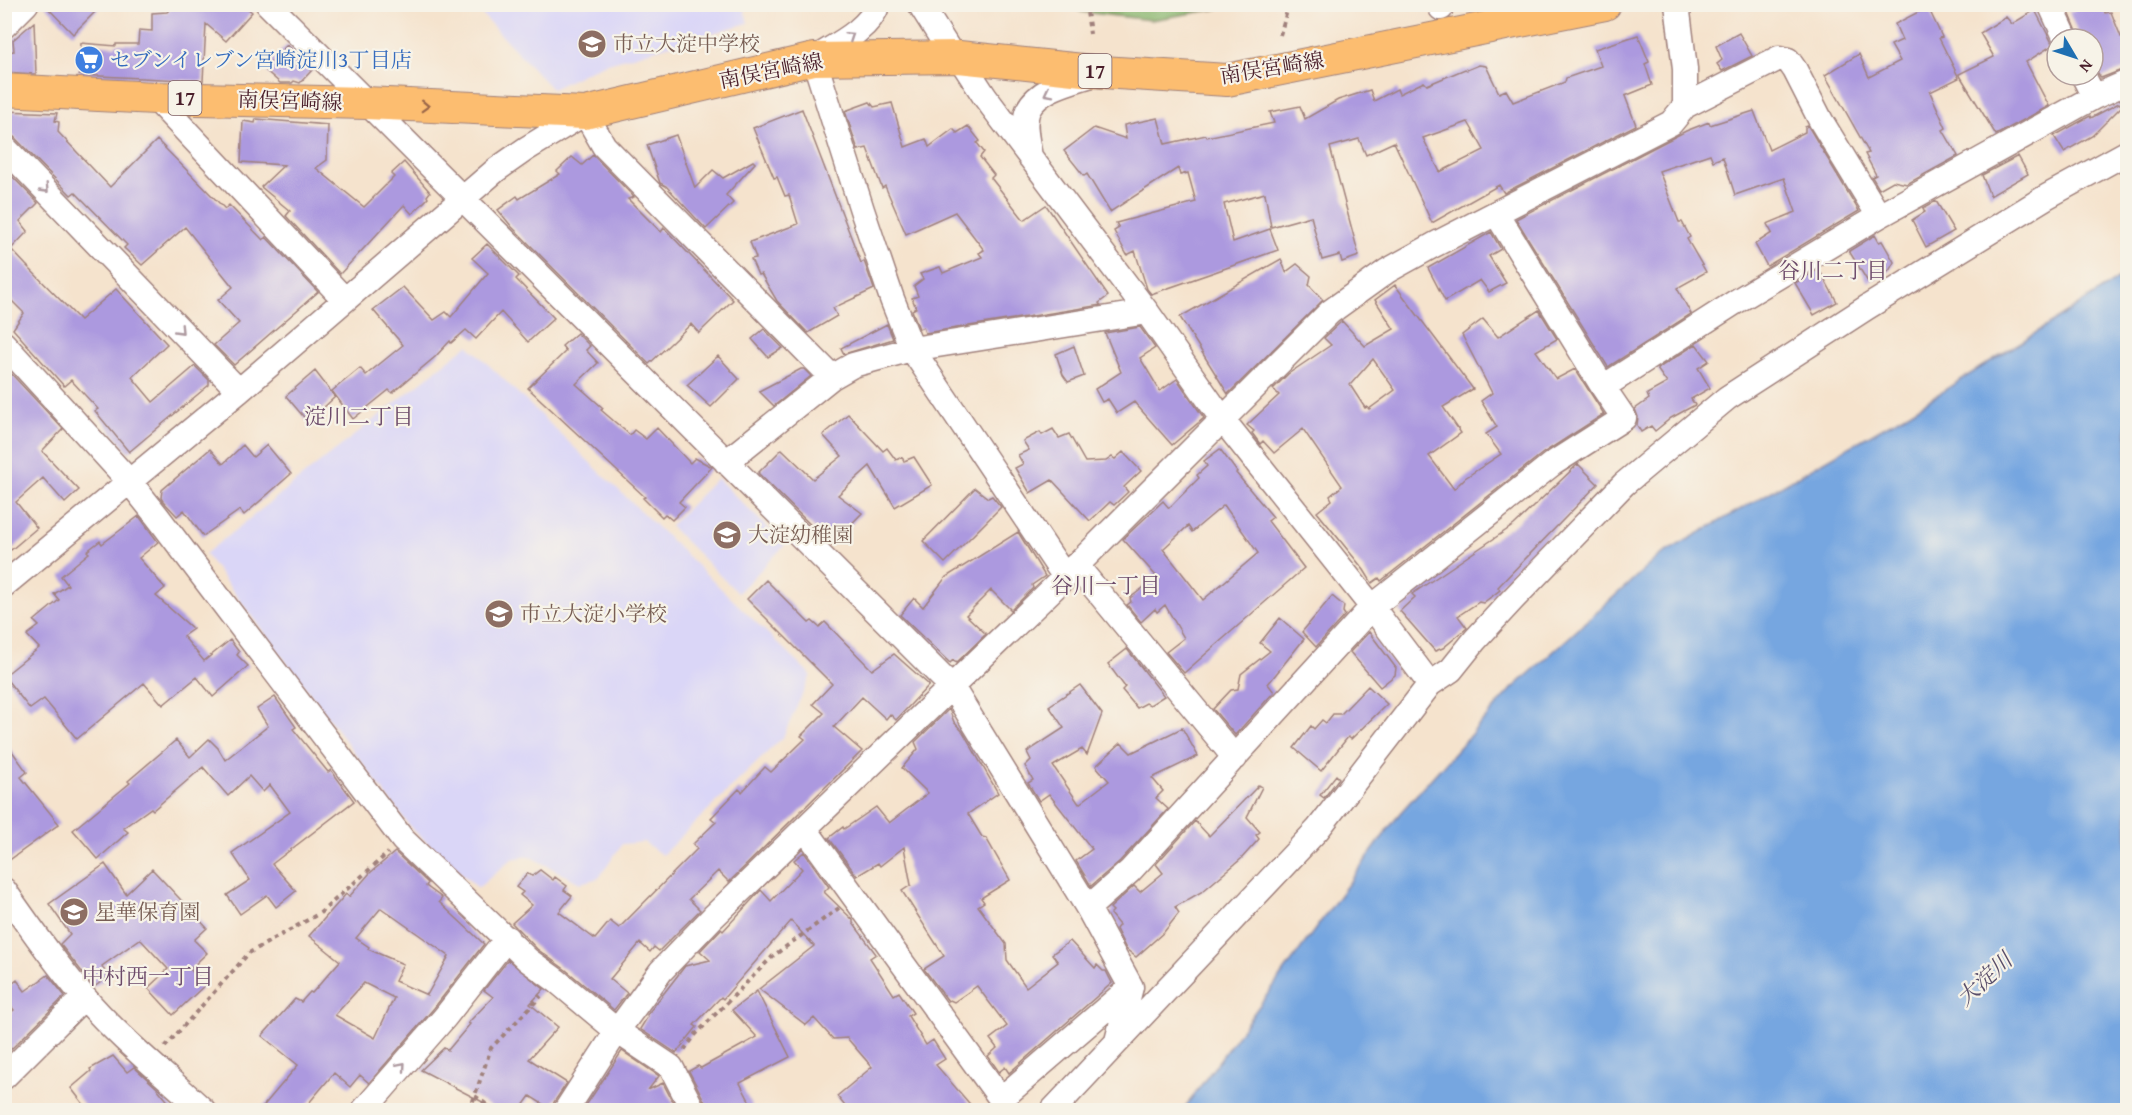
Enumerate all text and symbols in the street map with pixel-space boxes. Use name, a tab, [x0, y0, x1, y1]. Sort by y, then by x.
north arrow	[2045, 27, 2105, 87]
school or university icon: 市立大淀中学校	[576, 28, 608, 60]
place label: 市立大淀中学校	[613, 28, 760, 59]
one-way arrow	[844, 31, 854, 43]
supermarket icon: セブンイレブン宮崎淀川3丁目店	[73, 44, 105, 76]
place label: セブンイレブン宮崎淀川3丁目店	[110, 44, 411, 75]
street label: 南俣宮崎線	[1218, 44, 1326, 91]
street label: 南俣宮崎線	[716, 45, 825, 96]
road number: 17	[1078, 54, 1112, 88]
text: N	[2074, 55, 2099, 78]
road number: 17	[168, 81, 201, 115]
street label: 南俣宮崎線	[237, 83, 343, 118]
one-way arrow	[1043, 85, 1054, 97]
one-way arrow	[420, 99, 429, 112]
one-way arrow	[38, 182, 49, 193]
district label: 谷川二丁目	[1778, 254, 1888, 286]
one-way arrow	[173, 323, 184, 333]
district label: 淀川二丁目	[304, 400, 414, 432]
school or university icon: 大淀幼稚園	[711, 519, 743, 551]
place label: 大淀幼稚園	[748, 519, 853, 550]
district label: 谷川一丁目	[1051, 569, 1161, 601]
school or university icon: 市立大淀小学校	[483, 598, 515, 630]
place label: 市立大淀小学校	[520, 598, 667, 629]
school or university icon: 星華保育園	[58, 896, 90, 928]
place label: 星華保育園	[95, 896, 200, 927]
water label: 大淀川	[1949, 943, 2021, 1013]
district label: 中村西一丁目	[82, 960, 214, 992]
one-way arrow	[395, 1063, 406, 1073]

